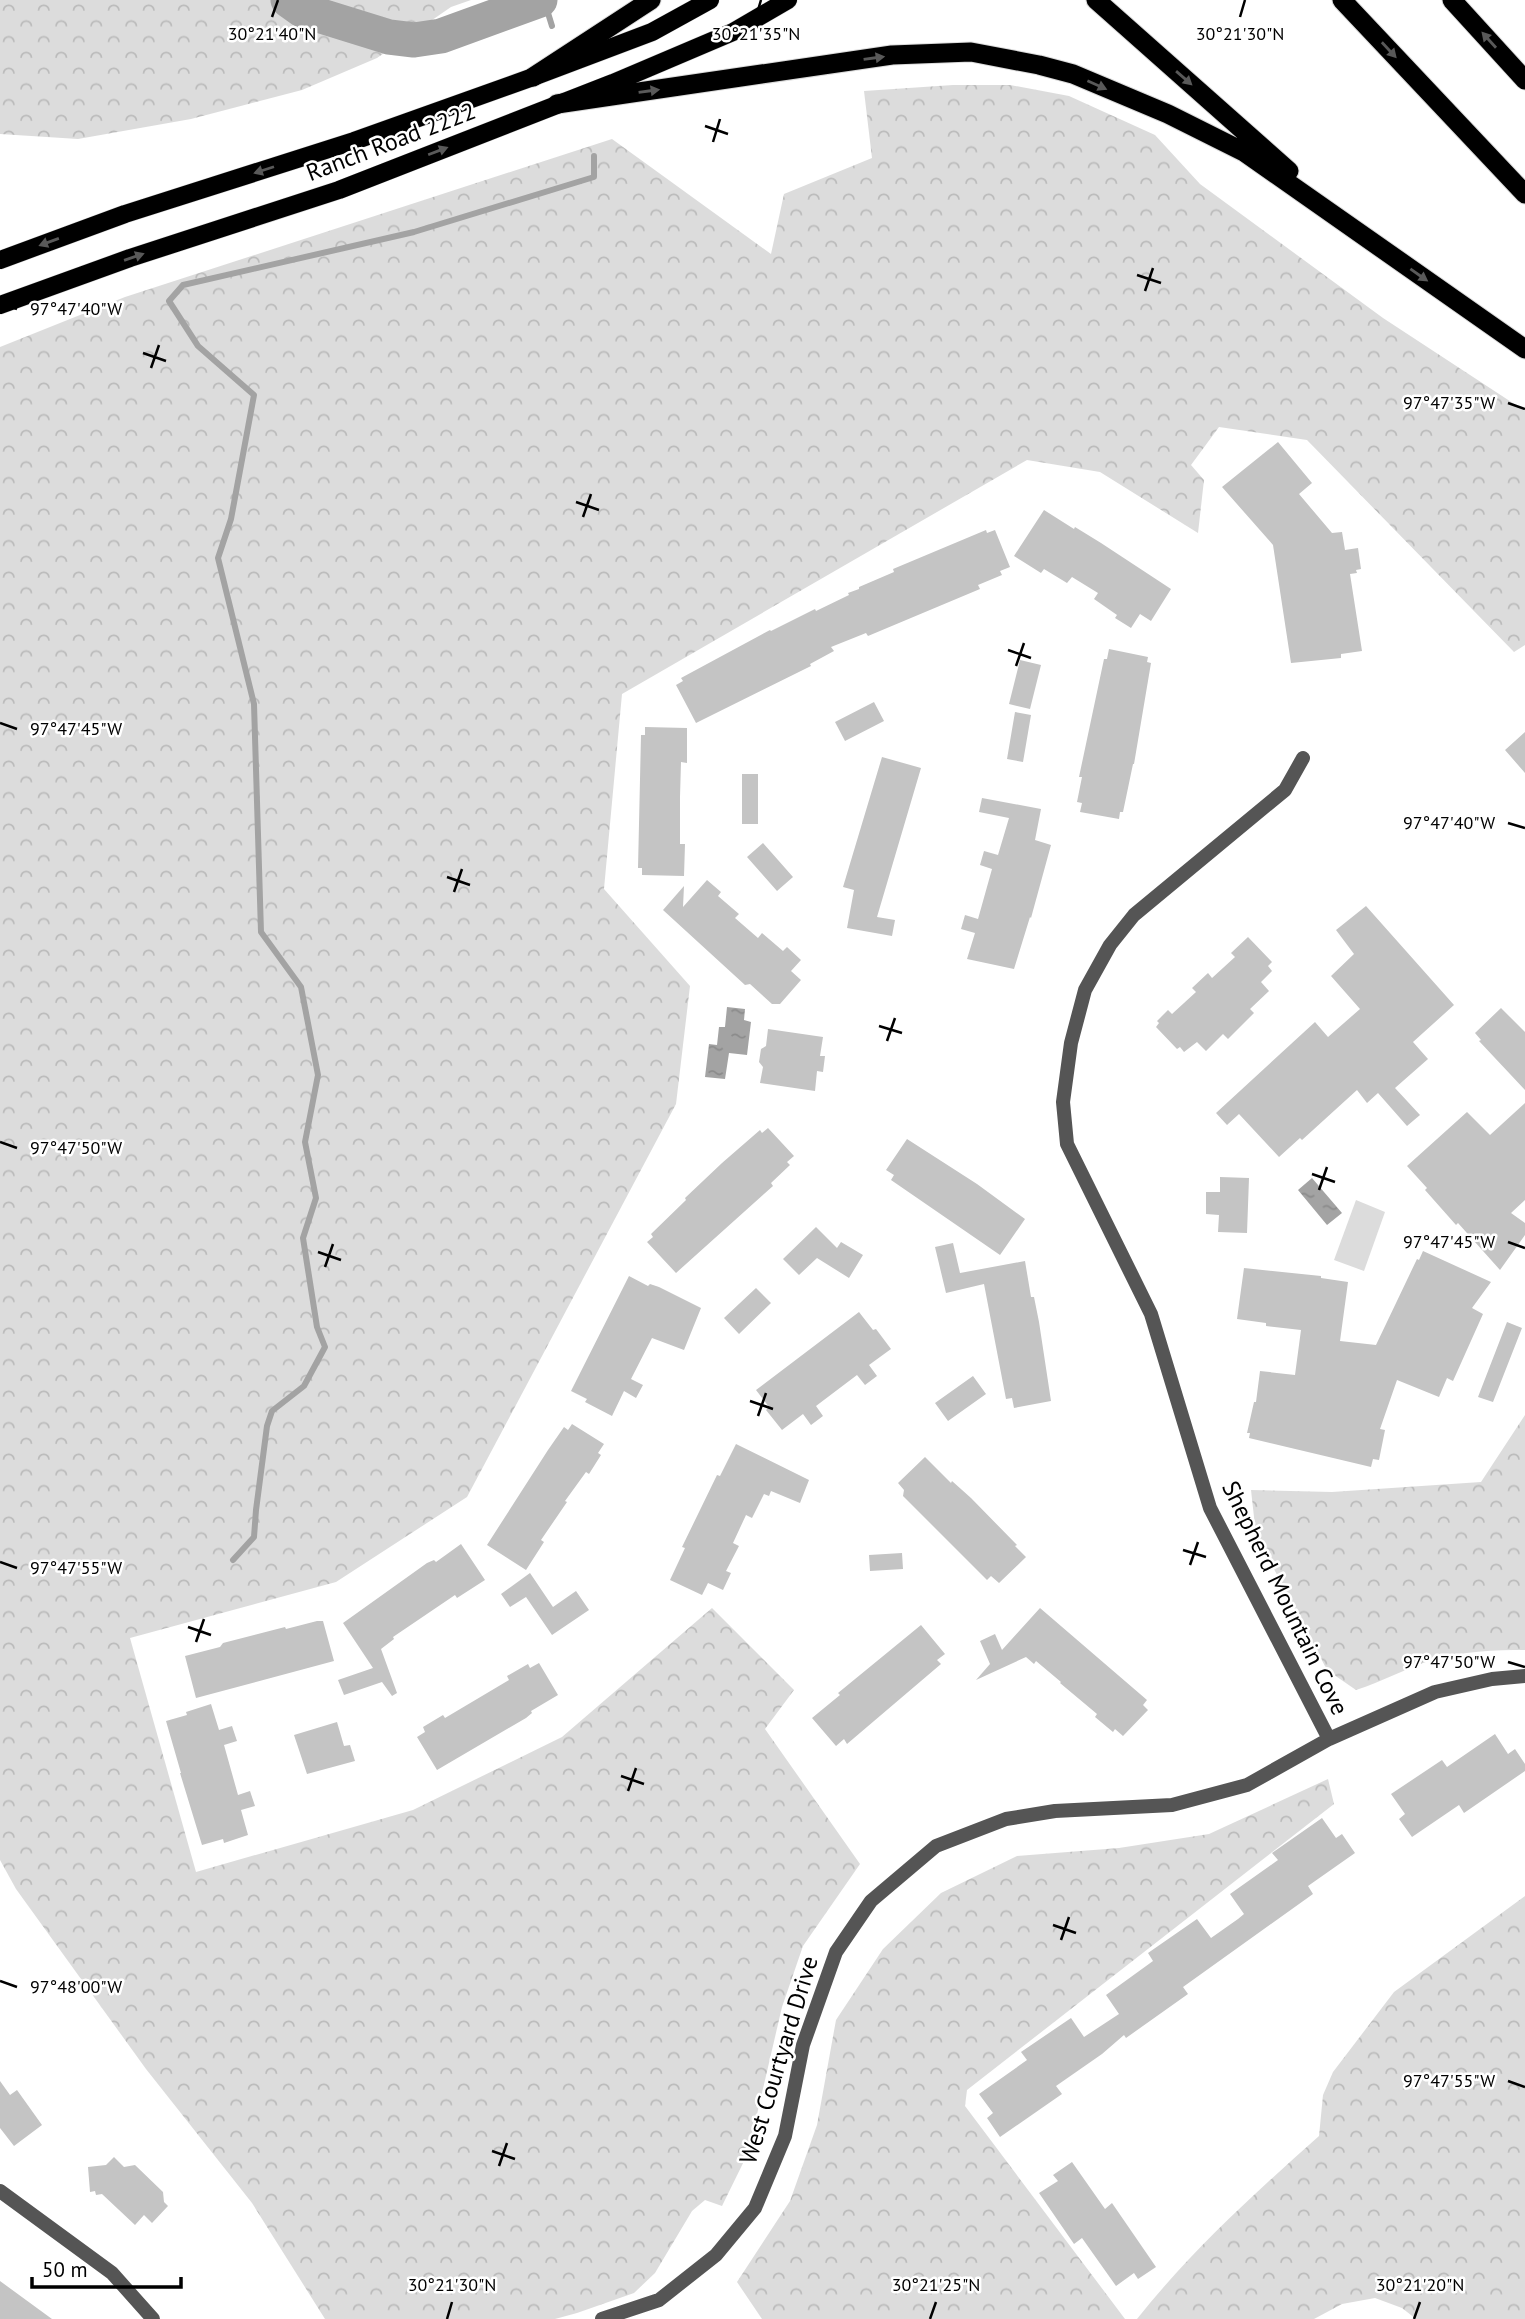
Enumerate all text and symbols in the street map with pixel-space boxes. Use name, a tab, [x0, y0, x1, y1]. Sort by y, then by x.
text: 30°21'40"N	[228, 22, 316, 45]
text: 30°21'35"N	[712, 22, 800, 45]
text: 30°21'30"N	[1196, 22, 1284, 45]
one-way arrow	[1481, 32, 1497, 49]
one-way arrow	[1380, 41, 1396, 58]
one-way arrow	[863, 52, 885, 63]
one-way arrow	[1175, 69, 1192, 85]
one-way arrow	[1087, 79, 1107, 91]
one-way arrow	[638, 85, 660, 96]
street label: Ranch Road 2222	[302, 95, 480, 188]
one-way arrow	[427, 146, 448, 157]
one-way arrow	[254, 165, 275, 175]
one-way arrow	[38, 237, 59, 248]
one-way arrow	[123, 251, 144, 262]
one-way arrow	[1410, 268, 1428, 282]
text: 97°47'40"W	[30, 297, 122, 320]
text: 97°47'35"W	[1403, 391, 1495, 414]
text: 97°47'45"W	[30, 717, 122, 740]
text: 97°47'40"W	[1403, 811, 1495, 834]
text: 97°47'50"W	[30, 1136, 122, 1159]
text: 97°47'45"W	[1403, 1230, 1495, 1253]
street label: Shepherd Mountain Cove	[1215, 1476, 1356, 1720]
text: 97°47'55"W	[30, 1556, 122, 1579]
text: 97°47'50"W	[1403, 1650, 1495, 1673]
street label: West Courtyard Drive	[732, 1952, 825, 2168]
text: 97°48'00"W	[30, 1975, 122, 1998]
text: 97°47'55"W	[1403, 2069, 1495, 2092]
scale bar	[32, 2246, 180, 2290]
text: 50 m	[42, 2256, 88, 2283]
text: 30°21'30"N	[408, 2273, 496, 2296]
text: 30°21'25"N	[892, 2273, 980, 2296]
text: 30°21'20"N	[1376, 2273, 1464, 2296]

